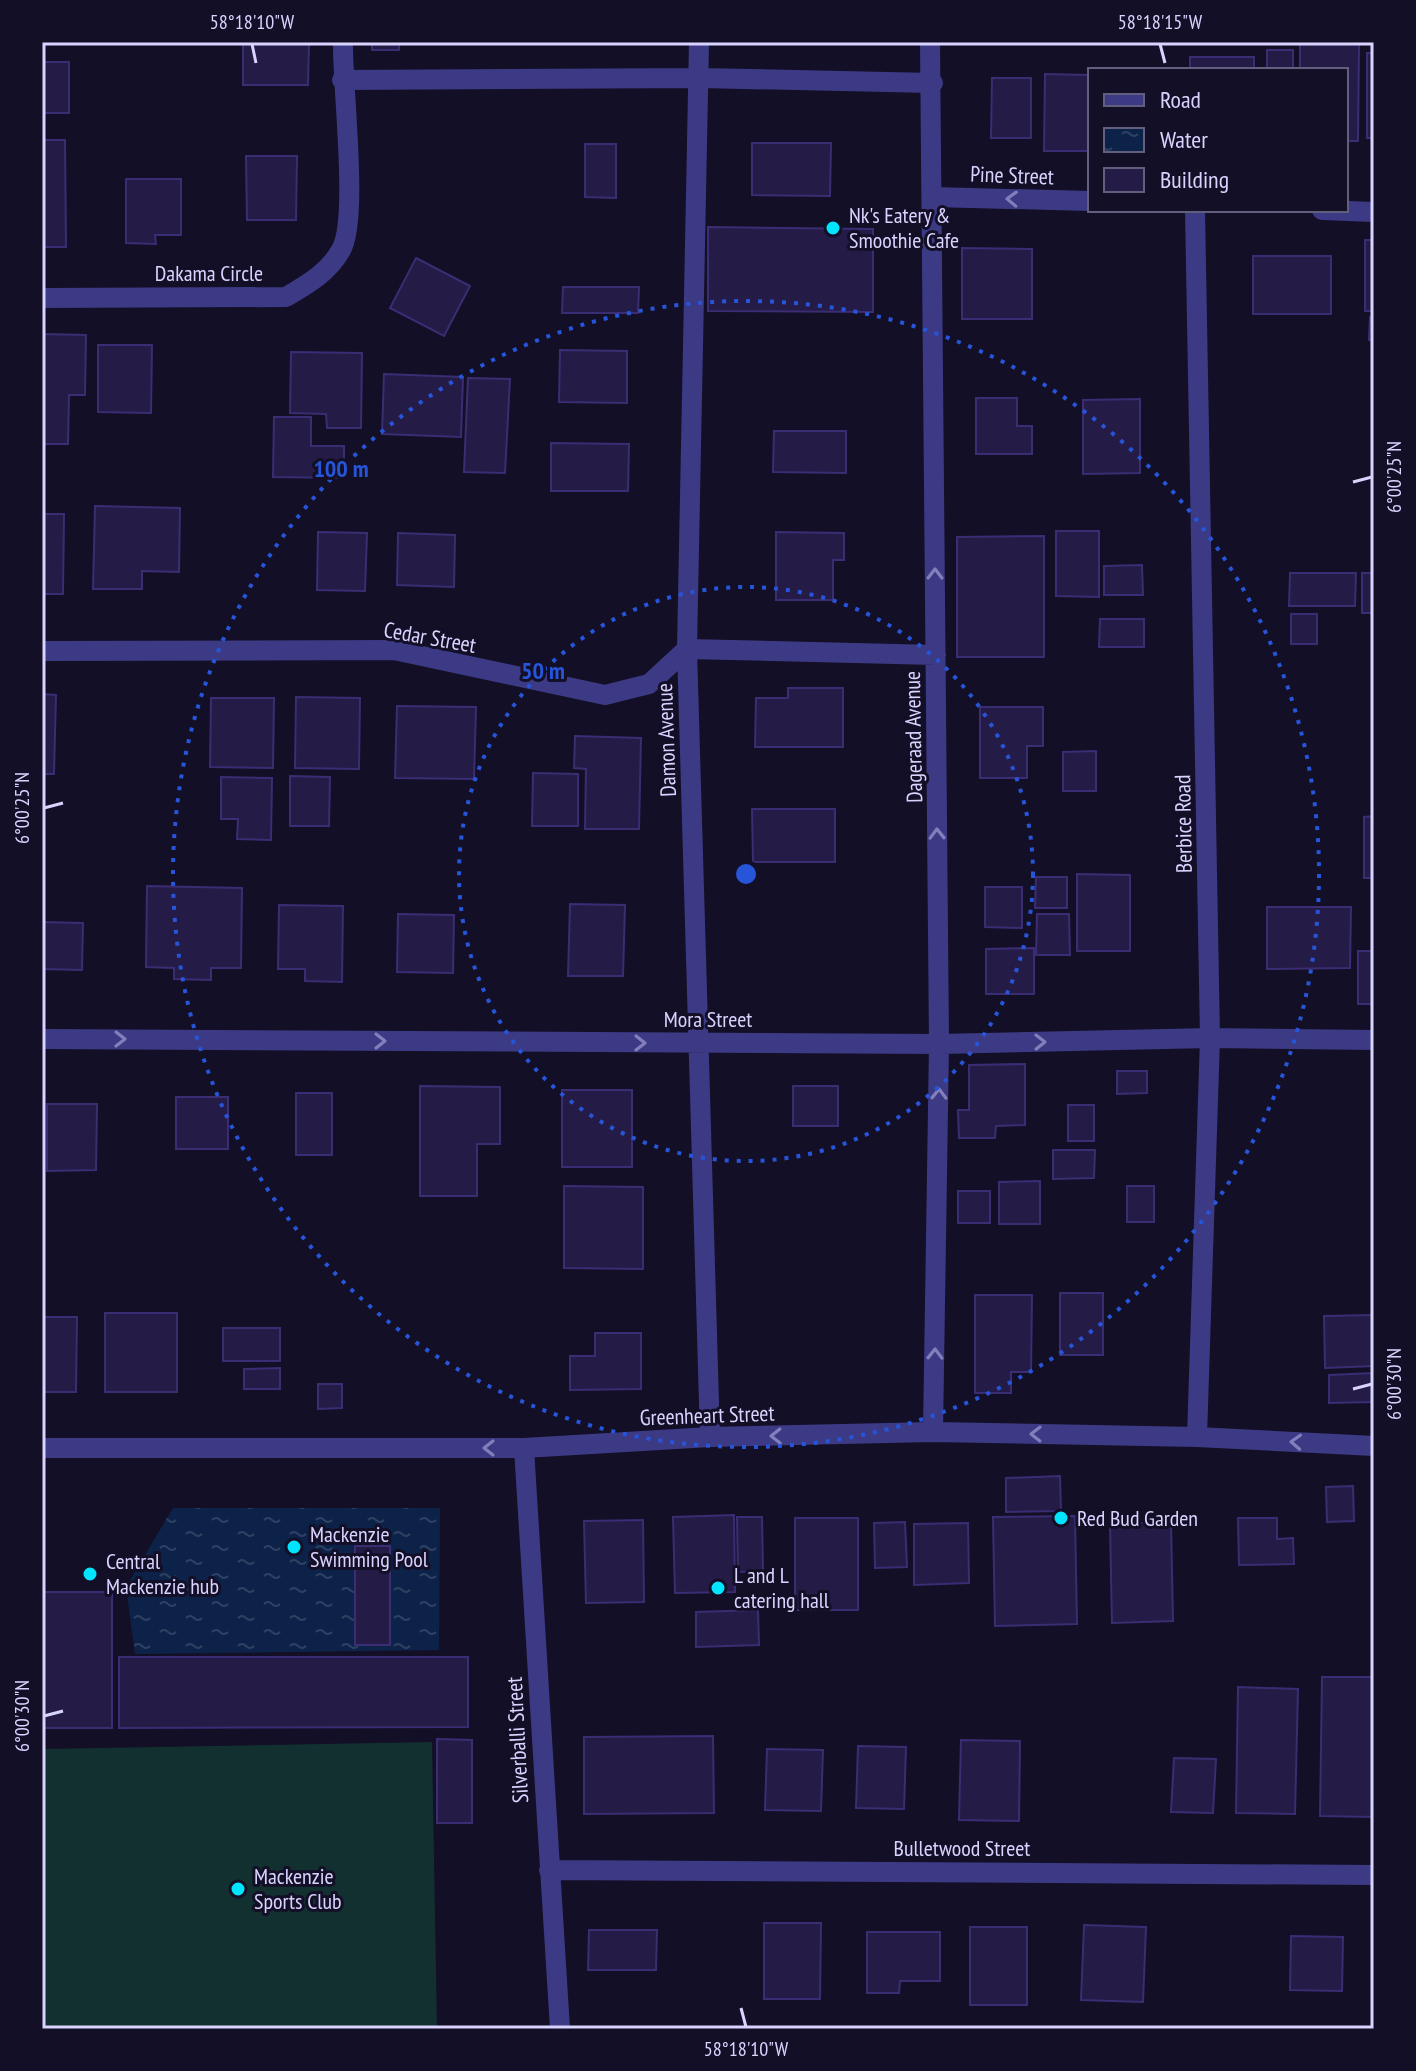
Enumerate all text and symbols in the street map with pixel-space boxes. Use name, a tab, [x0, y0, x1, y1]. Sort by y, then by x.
text: 58°18'10"W	[210, 9, 295, 35]
text: 58°18'15"W	[1118, 9, 1203, 35]
legend	[1088, 68, 1348, 212]
text: Road	[1160, 84, 1201, 115]
text: Water	[1160, 124, 1208, 155]
street label: Pine Street	[970, 160, 1054, 190]
text: Building	[1160, 164, 1229, 195]
one-way arrow	[1005, 190, 1018, 208]
place label: Nk's Eatery & Smoothie Cafe	[849, 201, 959, 254]
marker: Nk's Eatery & Smoothie Cafe	[824, 219, 842, 237]
street label: Dakama Circle	[155, 259, 263, 287]
text: 6°00'25"N	[1381, 441, 1407, 513]
text: 100 m	[313, 453, 369, 484]
one-way arrow	[926, 567, 944, 580]
street label: Cedar Street	[382, 615, 478, 659]
text: 50 m	[521, 655, 565, 686]
street label: Dageraad Avenue	[898, 671, 928, 803]
street label: Damon Avenue	[650, 683, 682, 797]
text: 6°00'25"N	[9, 772, 35, 844]
street label: Berbice Road	[1168, 774, 1198, 874]
one-way arrow	[929, 827, 946, 840]
centre of rings	[732, 860, 760, 888]
street label: Mora Street	[664, 1005, 752, 1033]
one-way arrow	[114, 1030, 127, 1048]
one-way arrow	[374, 1032, 387, 1050]
one-way arrow	[1034, 1033, 1047, 1050]
one-way arrow	[634, 1034, 647, 1052]
one-way arrow	[930, 1087, 947, 1100]
one-way arrow	[926, 1347, 943, 1360]
text: 6°00'30"N	[1381, 1348, 1407, 1420]
street label: Greenheart Street	[639, 1399, 775, 1431]
one-way arrow	[1029, 1425, 1042, 1443]
one-way arrow	[769, 1427, 782, 1445]
one-way arrow	[1289, 1434, 1302, 1451]
one-way arrow	[482, 1439, 495, 1457]
place label: Red Bud Garden	[1077, 1504, 1198, 1532]
marker: Red Bud Garden	[1052, 1509, 1070, 1527]
place label: Mackenzie Swimming Pool	[310, 1520, 429, 1573]
marker: Mackenzie Swimming Pool	[285, 1538, 303, 1556]
place label: Central Mackenzie hub	[106, 1547, 219, 1600]
place label: L and L catering hall	[734, 1561, 830, 1614]
marker: Central Mackenzie hub	[81, 1565, 99, 1583]
marker: L and L catering hall	[709, 1579, 727, 1597]
street label: Silverballi Street	[500, 1676, 534, 1804]
text: 6°00'30"N	[9, 1680, 35, 1752]
street label: Bulletwood Street	[894, 1834, 1030, 1862]
place label: Mackenzie Sports Club	[254, 1862, 342, 1915]
marker: Mackenzie Sports Club	[229, 1880, 247, 1898]
text: 58°18'10"W	[704, 2036, 789, 2062]

